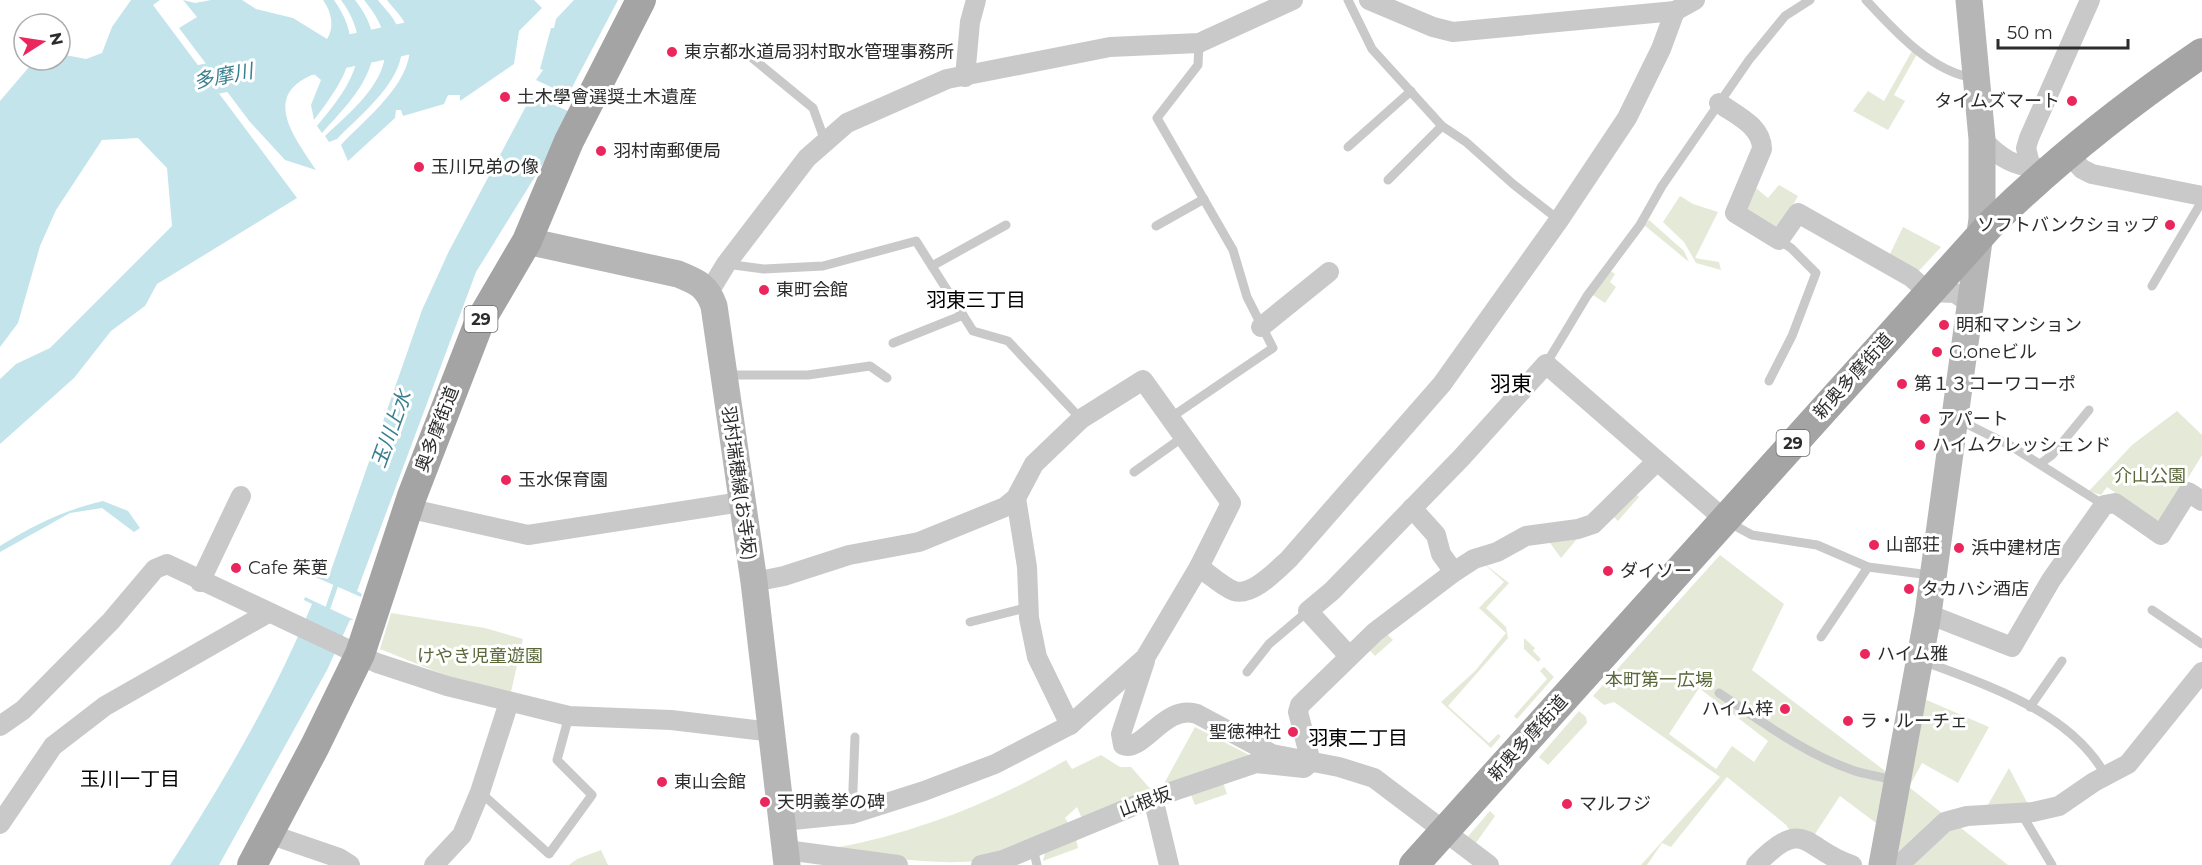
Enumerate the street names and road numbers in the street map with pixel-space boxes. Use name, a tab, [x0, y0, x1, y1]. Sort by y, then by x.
road number: 29	[464, 306, 498, 332]
street label: 新奥多摩街道	[1809, 329, 1897, 423]
street label: 奥多摩街道	[411, 383, 463, 475]
street label: 羽村瑞穂線(お寺坂)	[717, 404, 761, 562]
road number: 29	[1776, 430, 1810, 456]
street label: 新奥多摩街道	[1484, 691, 1572, 785]
street label: 山根坂	[1116, 782, 1174, 822]

